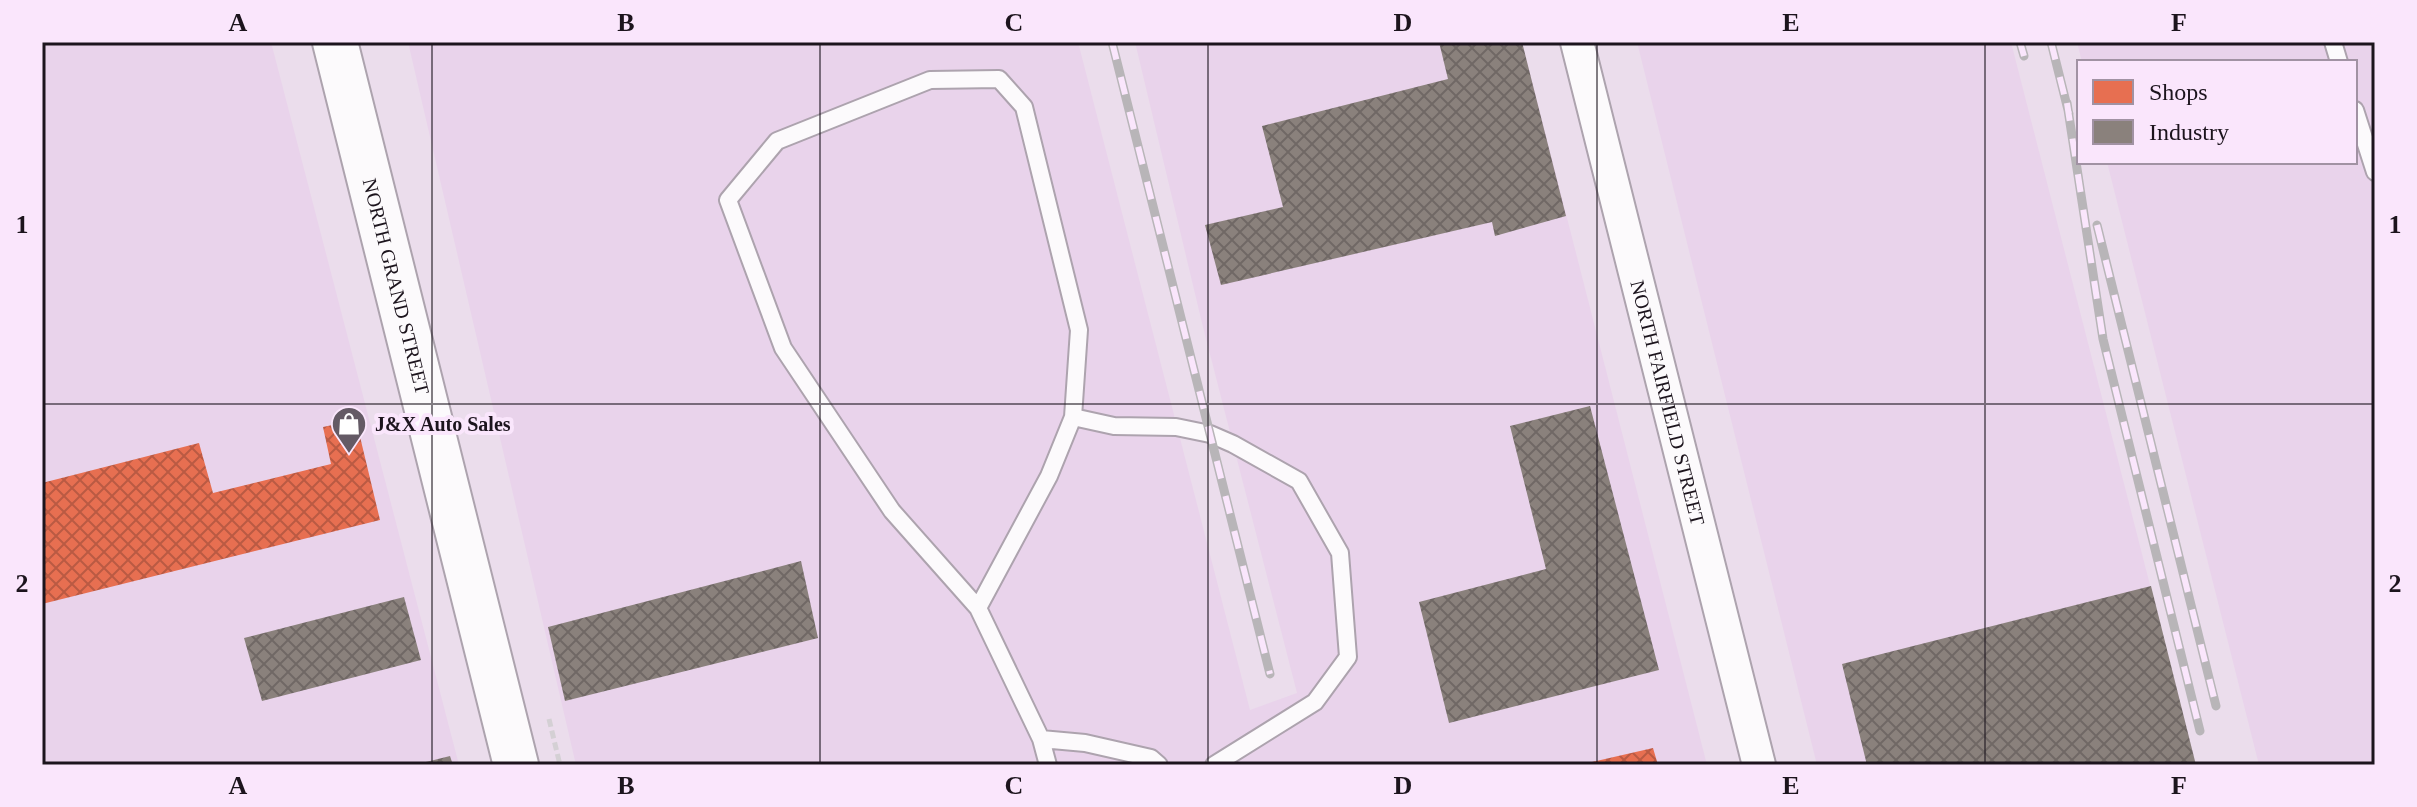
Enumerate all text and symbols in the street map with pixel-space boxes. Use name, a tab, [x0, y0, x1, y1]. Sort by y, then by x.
text: A	[229, 8, 248, 37]
text: B	[617, 8, 635, 37]
text: C	[1005, 8, 1023, 37]
text: D	[1394, 8, 1412, 37]
text: E	[1782, 8, 1800, 37]
text: F	[2171, 8, 2187, 37]
legend	[2077, 60, 2357, 164]
text: Shops	[2149, 79, 2208, 105]
text: Industry	[2149, 119, 2229, 145]
street label: NORTH GRAND STREET	[359, 176, 434, 397]
text: 1	[16, 210, 29, 239]
text: 1	[2389, 210, 2402, 239]
street label: NORTH FAIRFIELD STREET	[1626, 278, 1709, 528]
shop icon: J&X Auto Sales	[330, 405, 368, 455]
place label: J&X Auto Sales	[375, 413, 511, 435]
text: 2	[16, 569, 29, 598]
text: 2	[2389, 569, 2402, 598]
text: A	[229, 771, 248, 800]
text: B	[617, 771, 635, 800]
text: C	[1005, 771, 1023, 800]
text: D	[1394, 771, 1412, 800]
text: E	[1782, 771, 1800, 800]
text: F	[2171, 771, 2187, 800]

